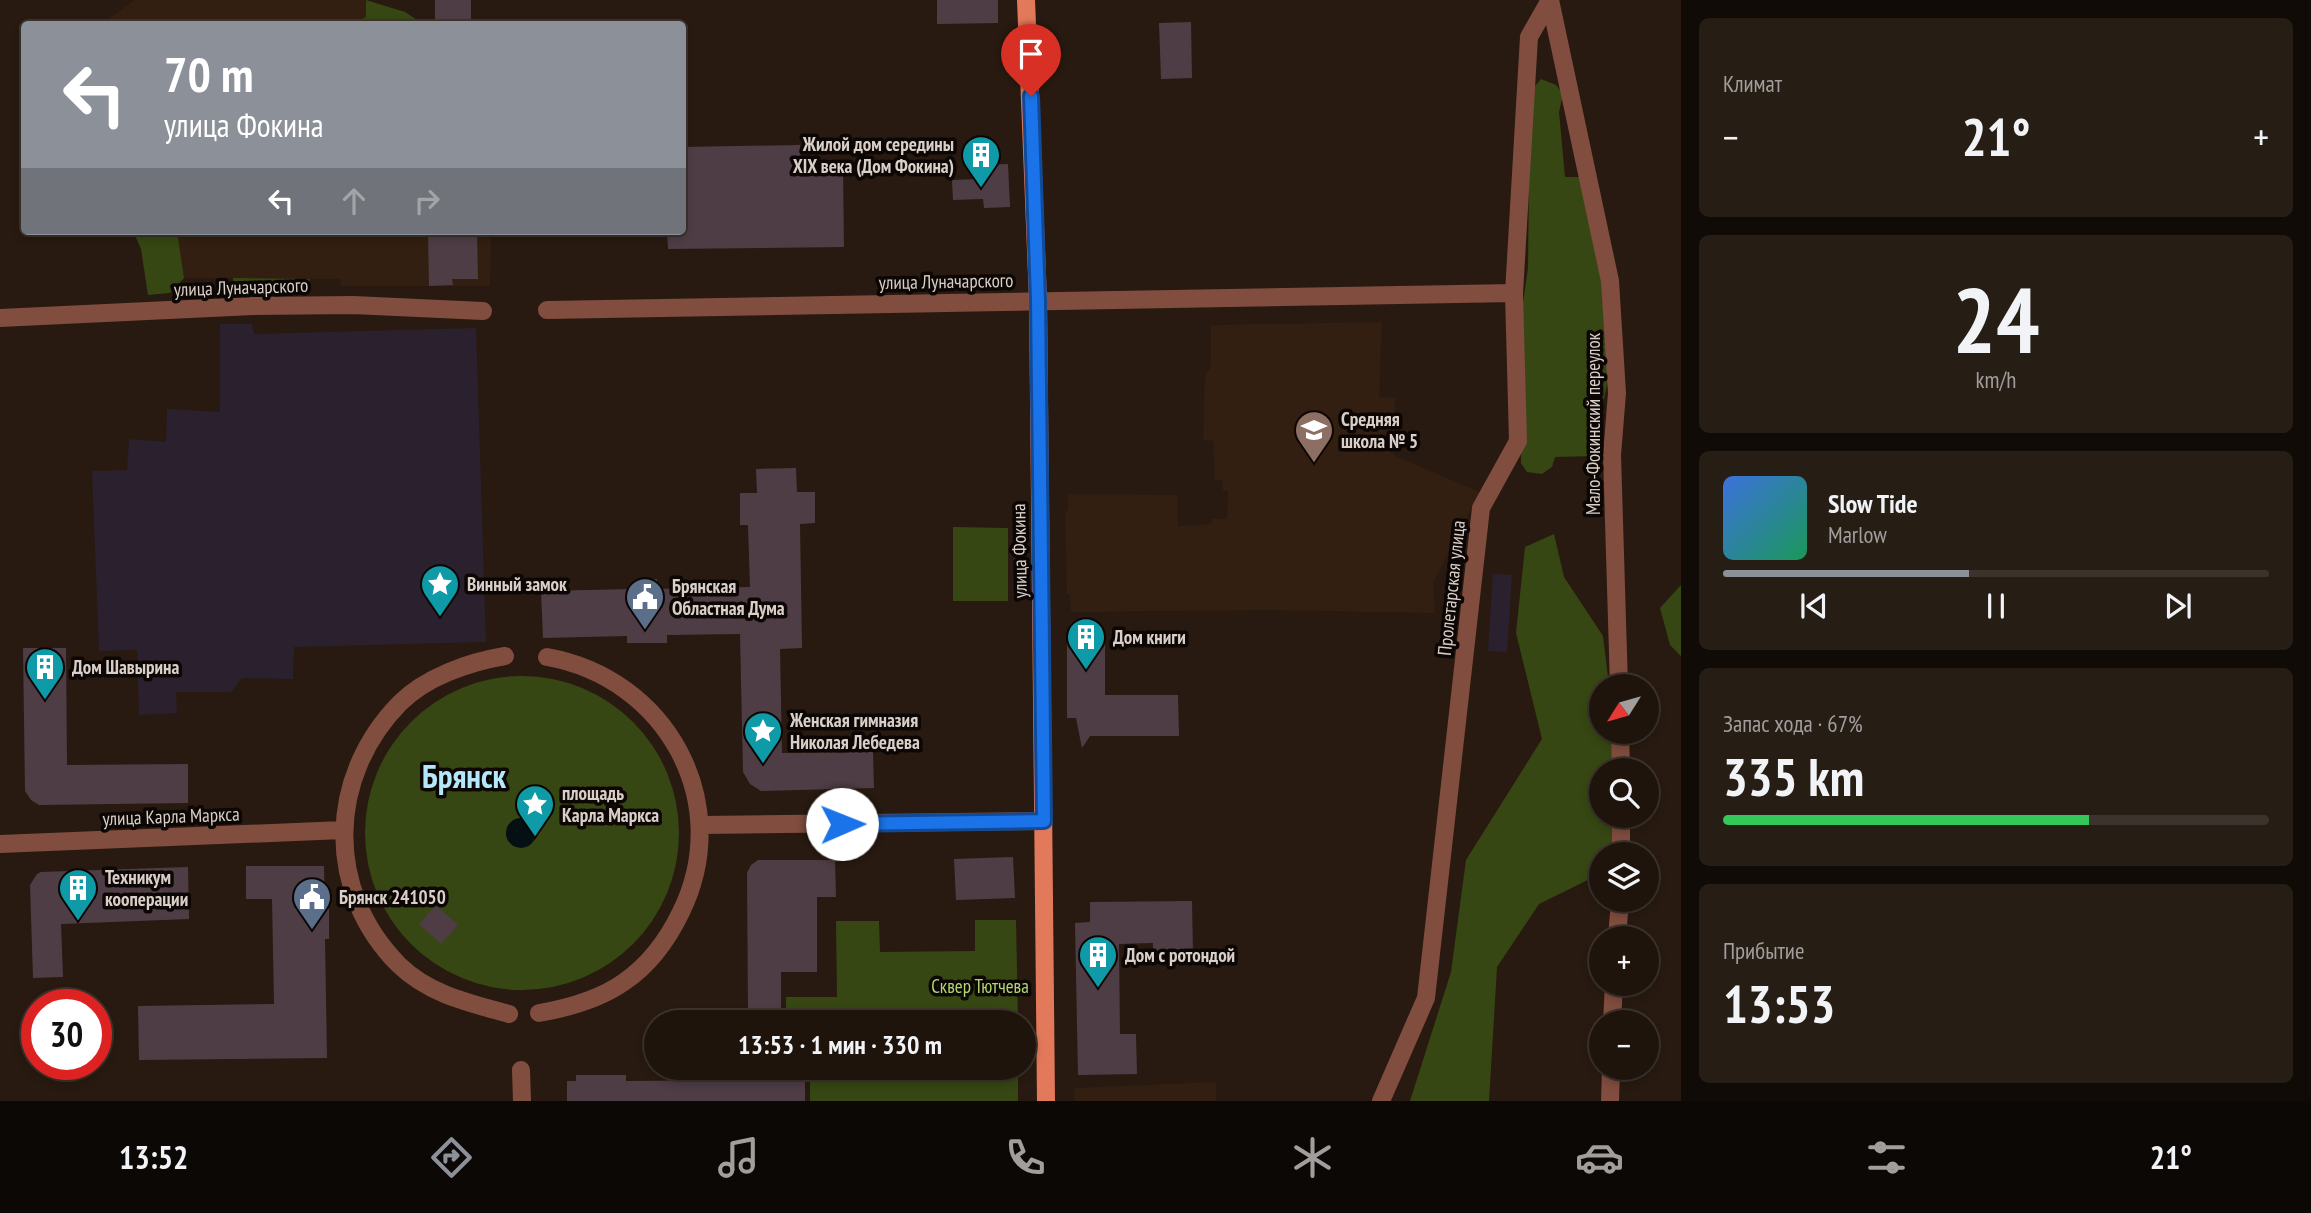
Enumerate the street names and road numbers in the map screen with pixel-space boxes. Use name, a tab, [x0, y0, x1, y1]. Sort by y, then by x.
street label: улица Луначарского	[878, 268, 1014, 294]
street label: улица Луначарского	[173, 273, 309, 301]
street label: Мало-Фокинский переулок	[1581, 332, 1605, 515]
street label: улица Фокина	[1006, 503, 1032, 599]
street label: Пролетарская улица	[1432, 519, 1470, 657]
street label: улица Карла Маркса	[102, 802, 240, 830]

